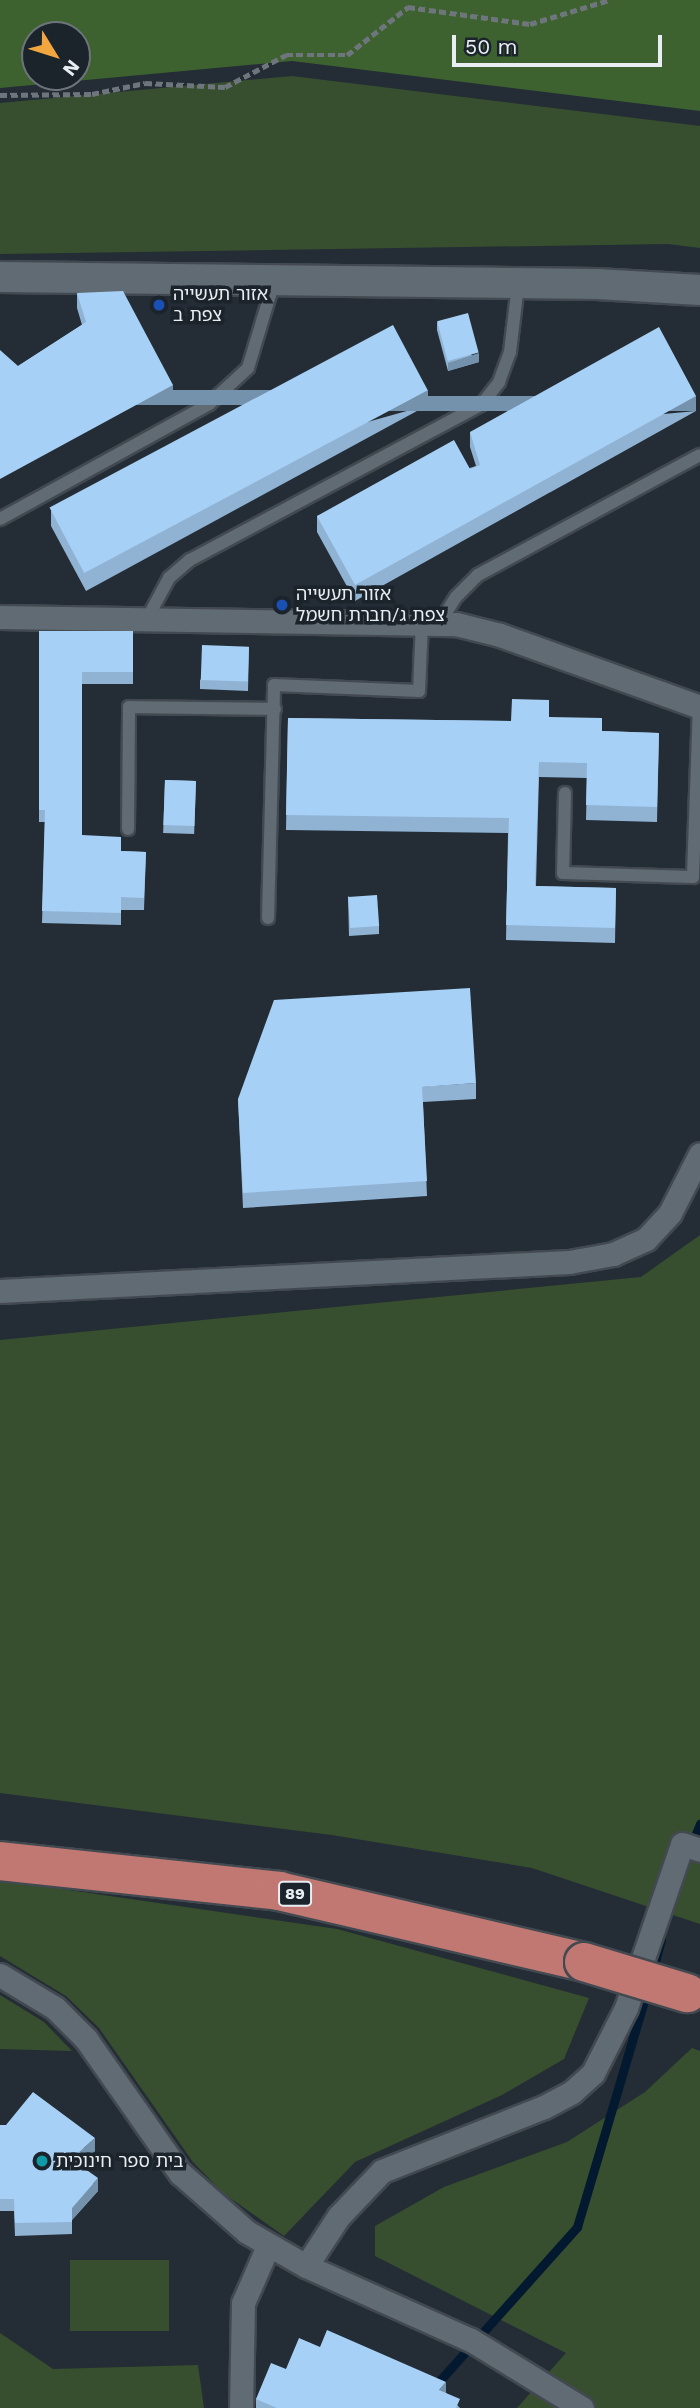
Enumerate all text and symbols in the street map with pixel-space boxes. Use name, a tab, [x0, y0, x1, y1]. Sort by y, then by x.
north arrow	[21, 21, 91, 91]
scale bar	[455, 21, 665, 65]
text: 50 m	[465, 34, 517, 59]
text: N	[58, 55, 85, 81]
place label: אזור תעשייה צפת ב	[173, 284, 268, 326]
marker: אזור תעשייה צפת ב	[151, 297, 167, 313]
place label: אזור תעשייה צפת ג/חברת חשמל	[296, 584, 445, 626]
marker: אזור תעשייה צפת ג/חברת חשמל	[274, 597, 290, 613]
road number: 89	[278, 1882, 312, 1906]
place label: בית ספר חינוכית	[56, 2150, 183, 2172]
marker: בית ספר חינוכית	[34, 2153, 50, 2169]

